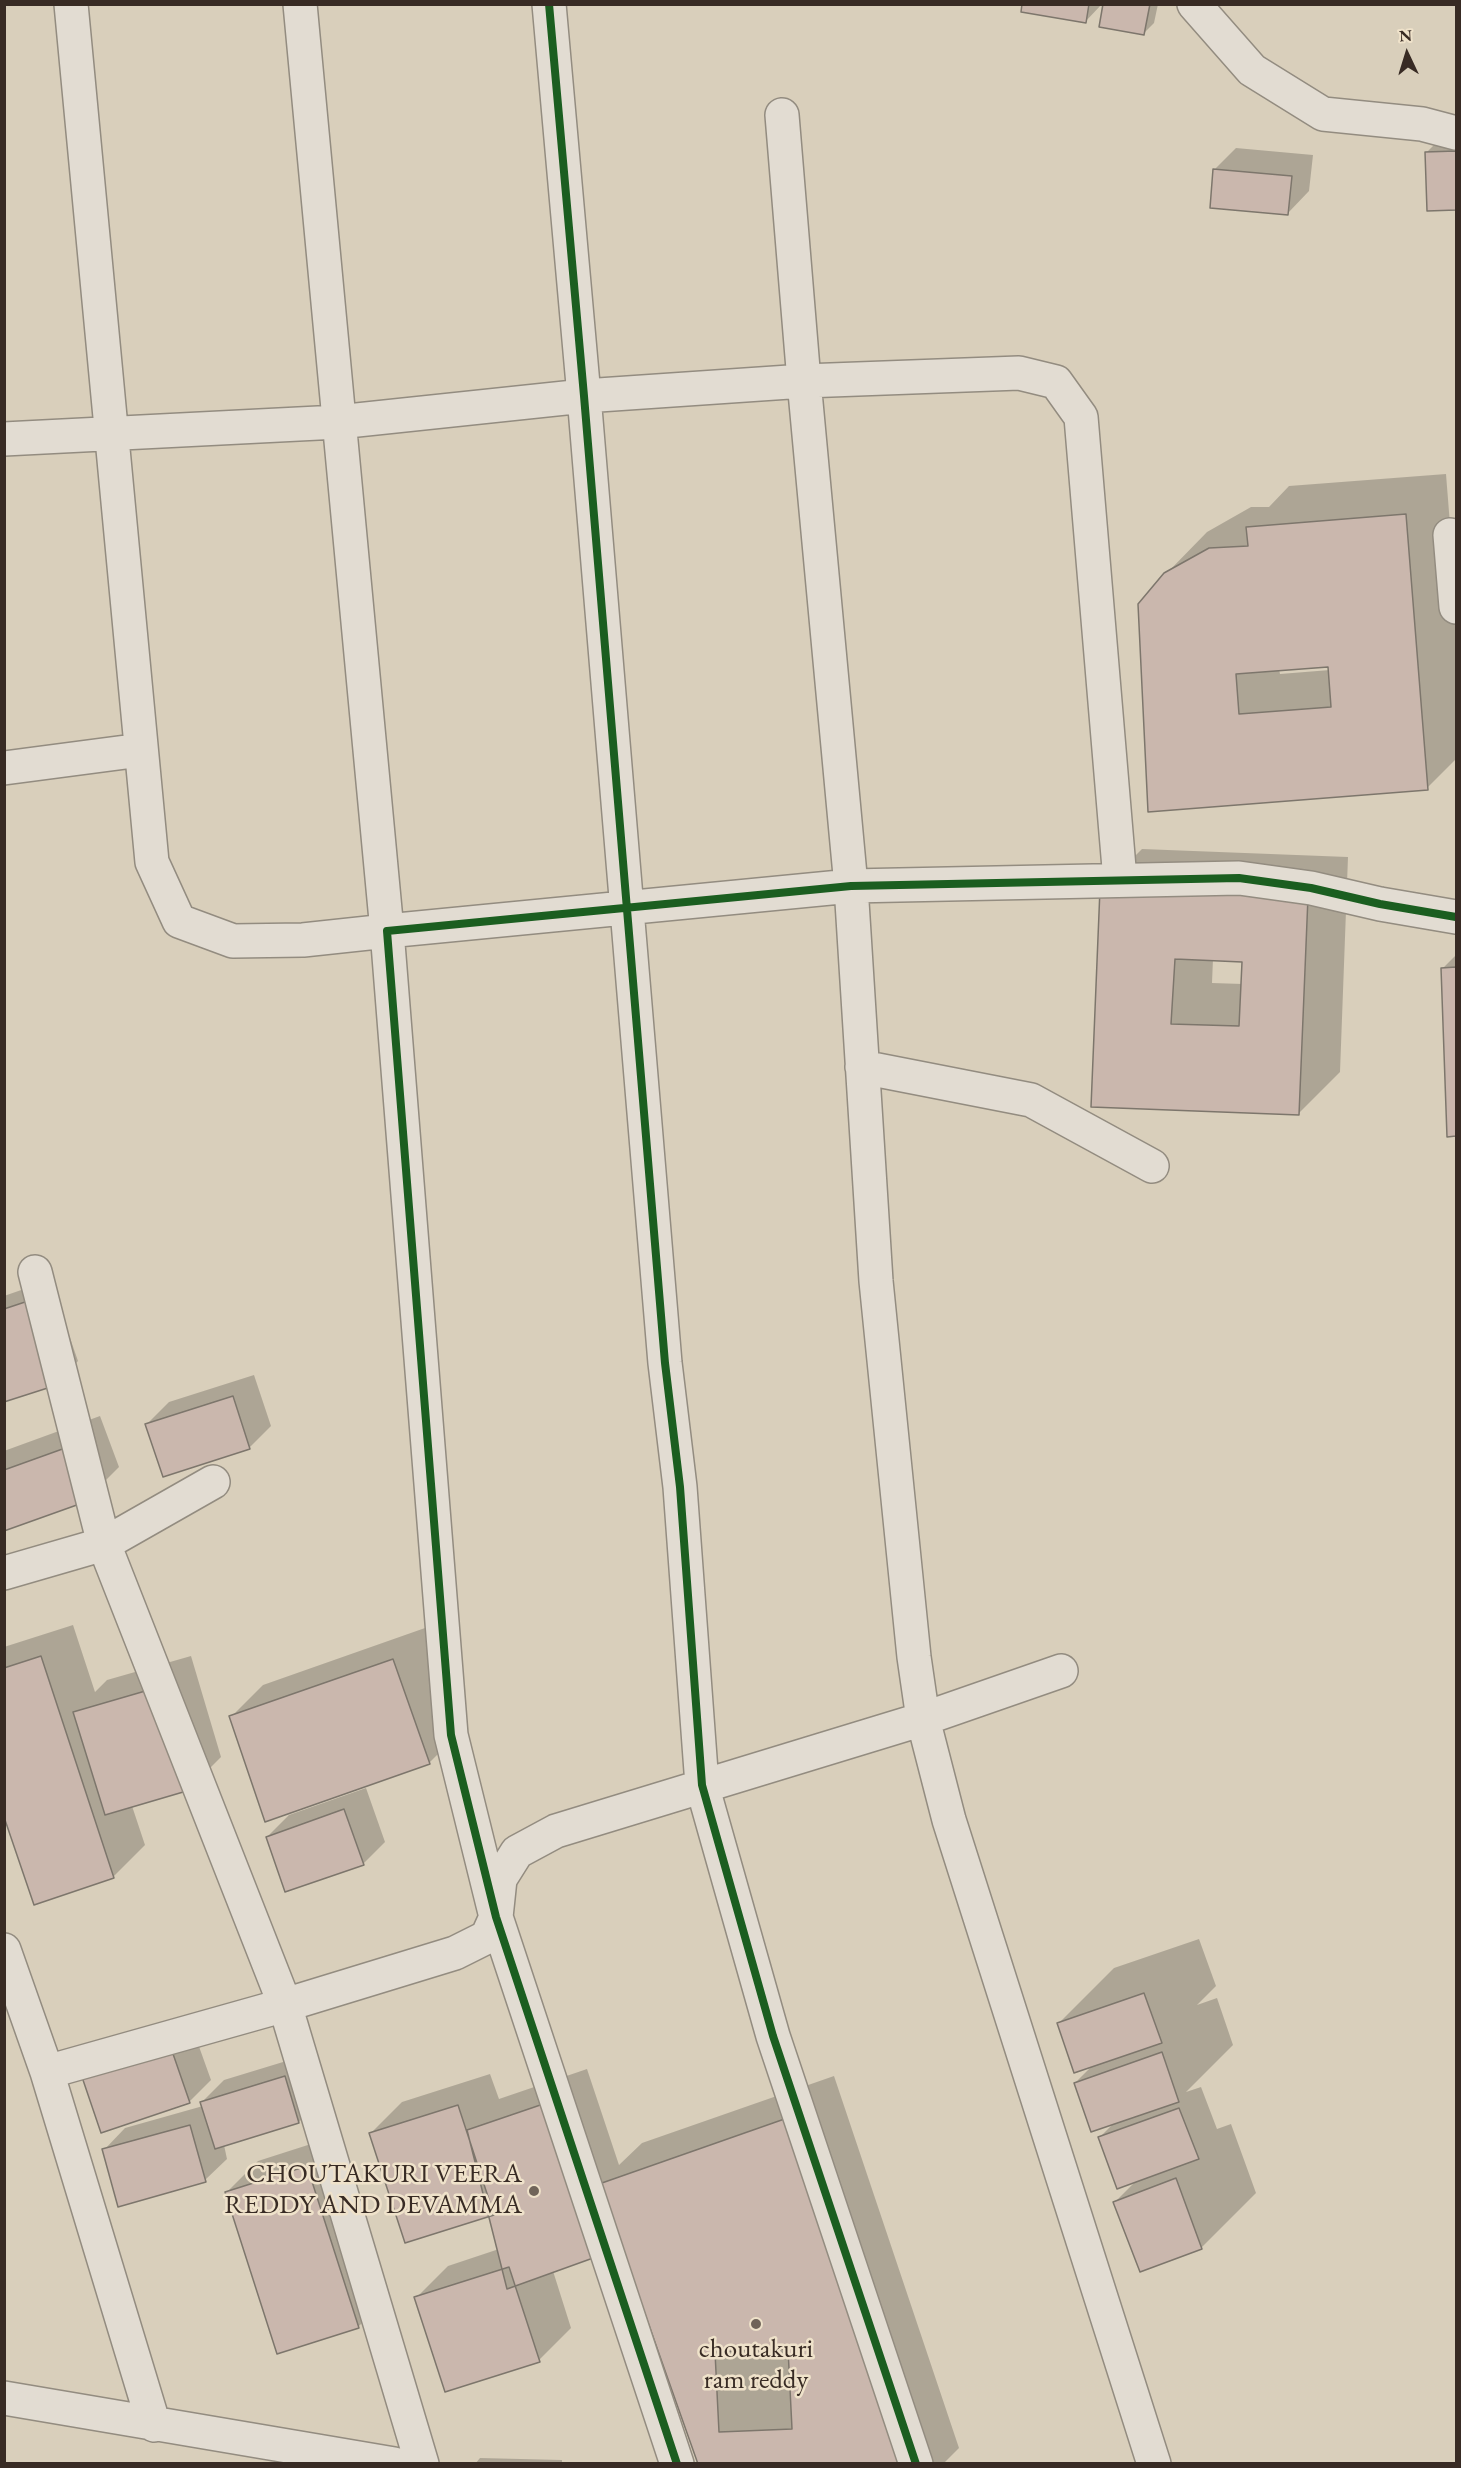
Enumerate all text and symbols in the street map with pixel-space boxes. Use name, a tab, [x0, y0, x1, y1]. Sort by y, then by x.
north arrow	[1377, 24, 1437, 84]
text: N	[1399, 25, 1413, 46]
place label: CHOUTAKURI VEERA REDDY AND DEVAMMA	[224, 2159, 522, 2222]
marker: CHOUTAKURI VEERA REDDY AND DEVAMMA	[527, 2184, 541, 2198]
marker: choutakuri ram reddy	[749, 2317, 763, 2331]
place label: choutakuri ram reddy	[699, 2334, 813, 2397]

